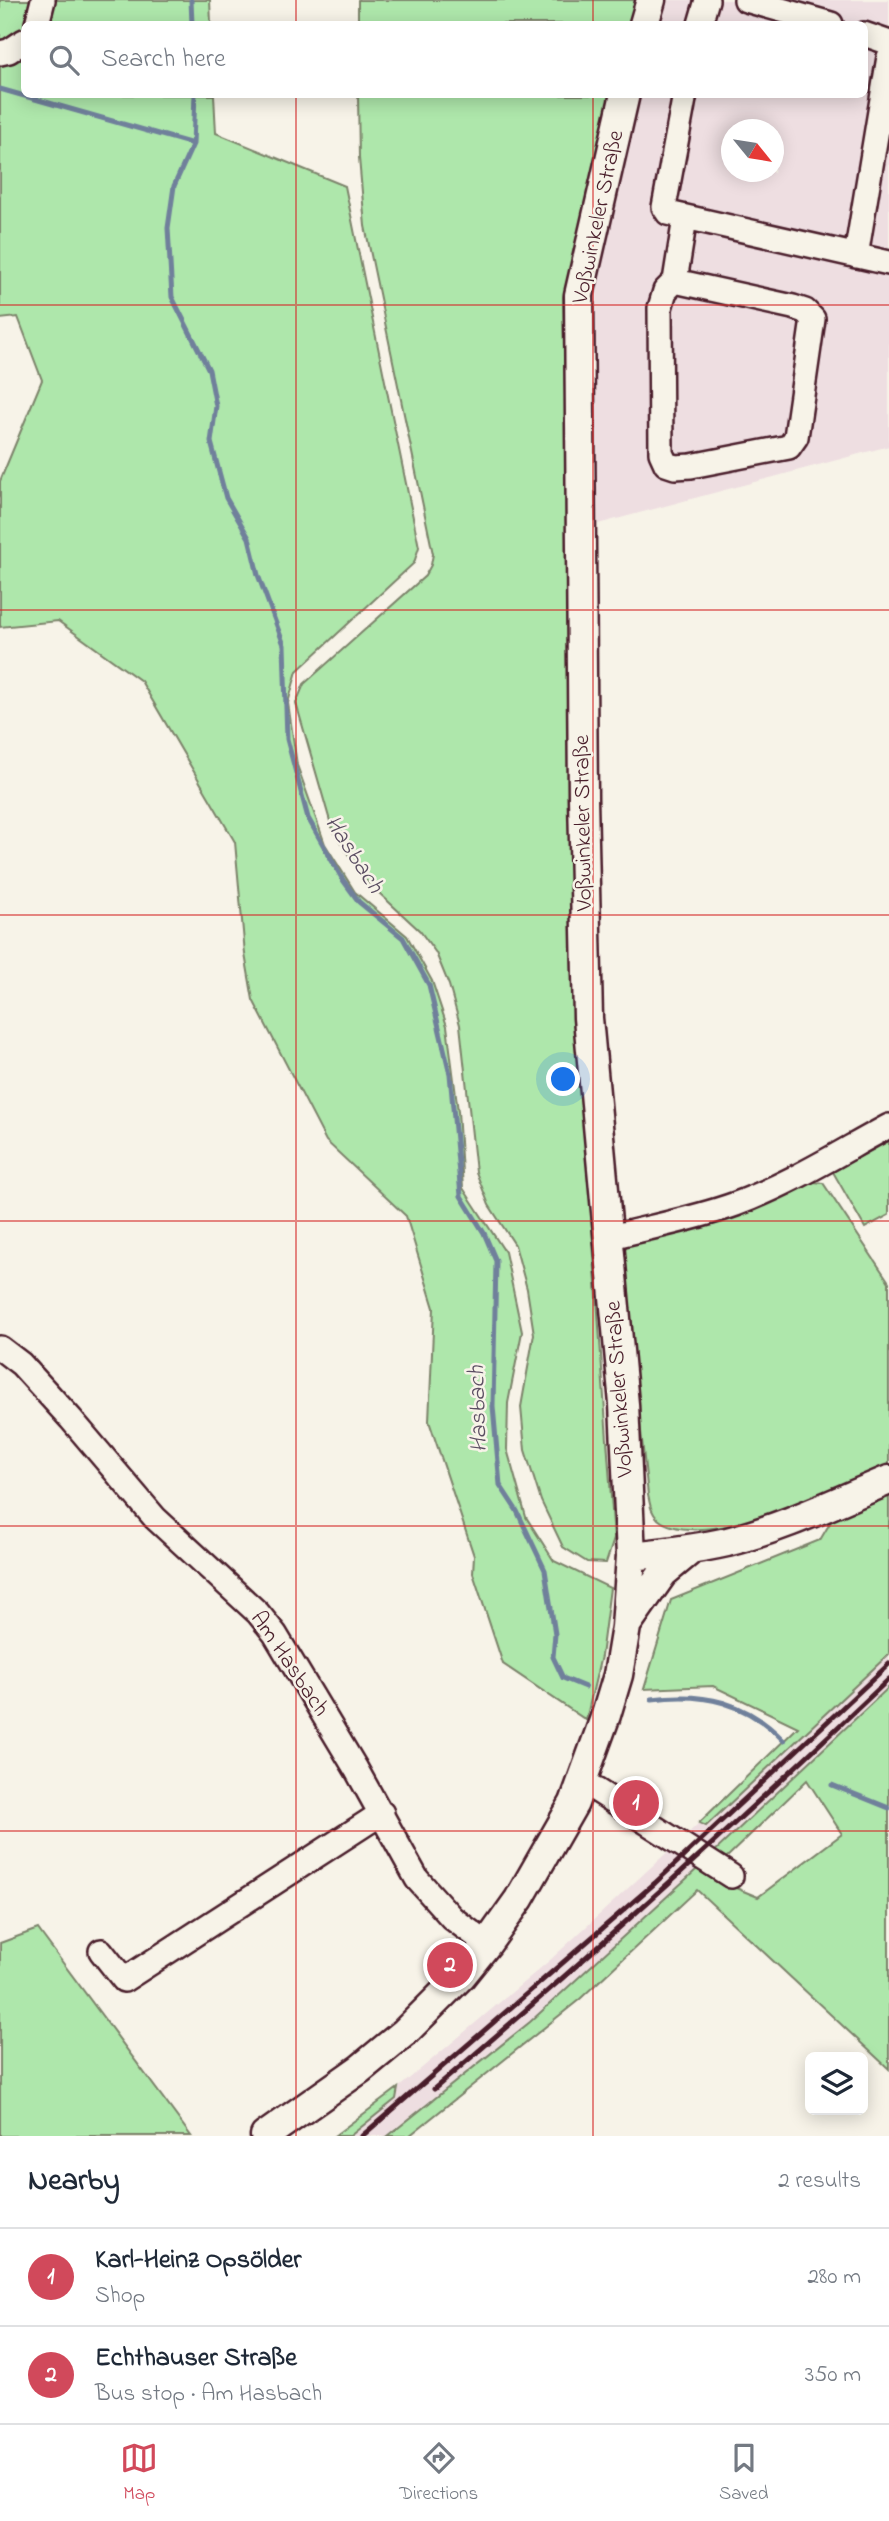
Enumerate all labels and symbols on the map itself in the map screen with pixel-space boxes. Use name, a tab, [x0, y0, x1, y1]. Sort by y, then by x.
north arrow	[721, 119, 784, 182]
street label: Voßwinkeler Straße	[564, 127, 634, 308]
street label: Voßwinkeler Straße	[566, 734, 602, 913]
water label: Hasbach	[315, 809, 392, 901]
your location	[546, 1062, 580, 1096]
street label: Voßwinkeler Straße	[597, 1299, 643, 1479]
water label: Hasbach	[460, 1364, 498, 1453]
street label: Am Hasbach	[241, 1605, 337, 1723]
pin: 1	[613, 1777, 659, 1829]
pin: 2	[427, 1939, 473, 1991]

